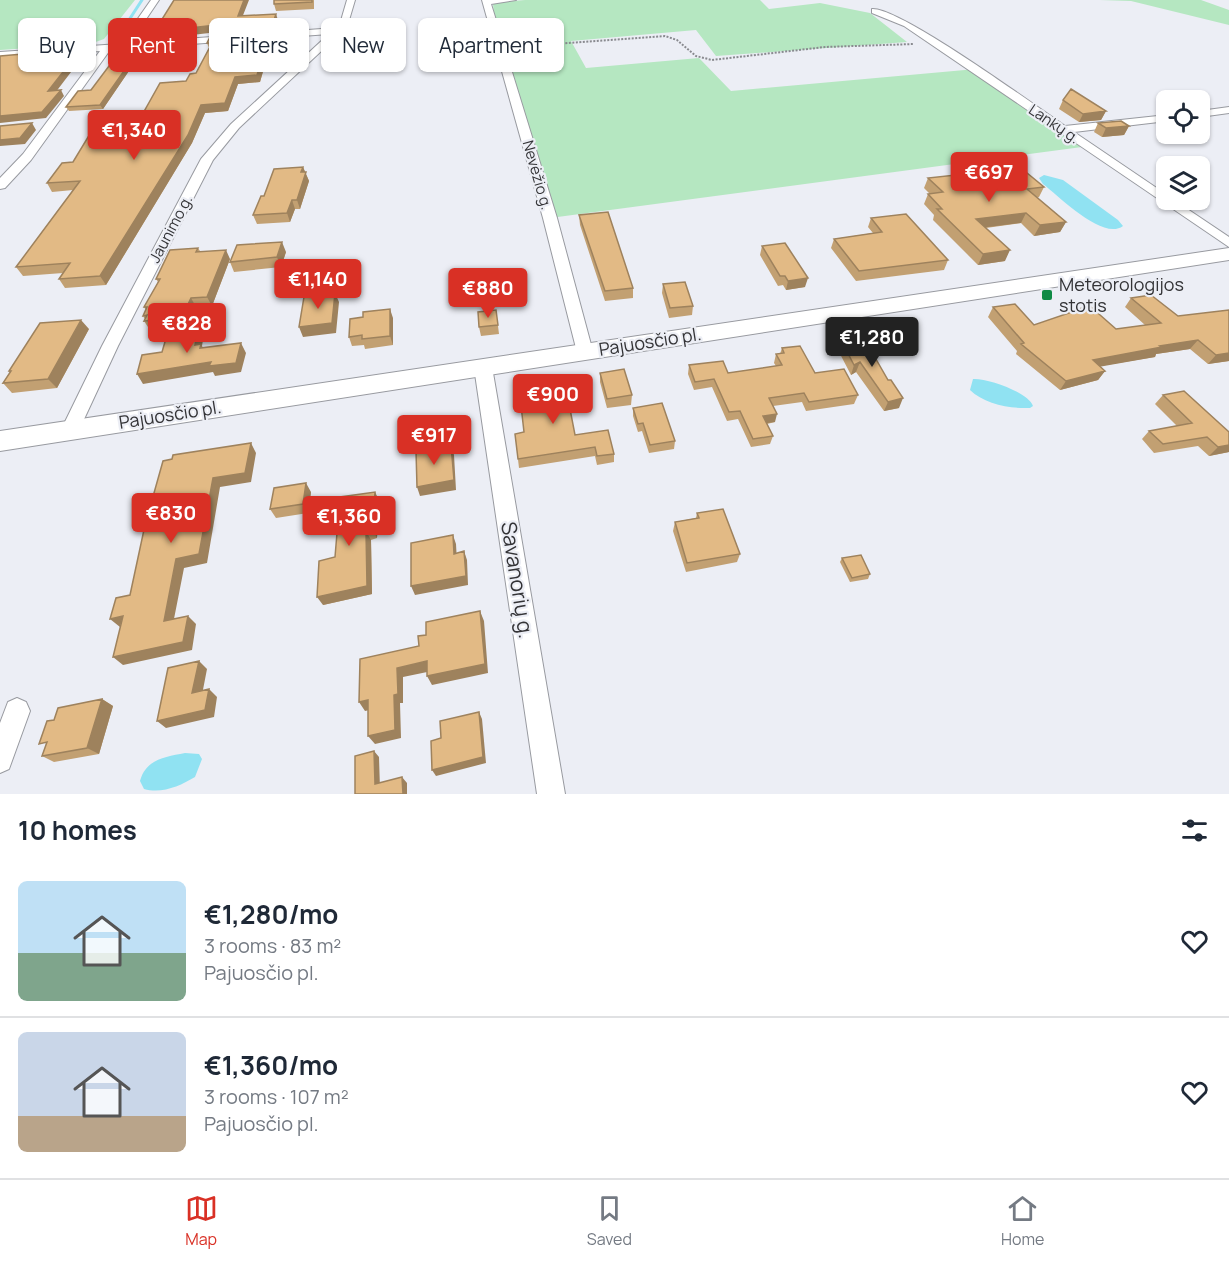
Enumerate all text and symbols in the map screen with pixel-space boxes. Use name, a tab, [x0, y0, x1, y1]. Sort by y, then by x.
chip: Buy	[18, 18, 96, 72]
chip: Rent	[108, 18, 197, 72]
chip: Filters	[209, 18, 309, 72]
chip: New	[321, 18, 406, 72]
chip: Apartment	[418, 18, 564, 72]
map controls	[1156, 90, 1210, 210]
button: locate	[1156, 90, 1210, 144]
street label: Lankų g.	[1025, 99, 1084, 148]
pin: €1,340	[85, 110, 183, 161]
text: €1,340	[102, 116, 166, 143]
street label: Nevėžio g.	[518, 138, 557, 212]
pin: €697	[953, 152, 1025, 203]
button: layers	[1156, 156, 1210, 210]
text: €697	[965, 158, 1013, 185]
street label: Jaunimo g.	[144, 191, 197, 266]
pin: €1,140	[269, 259, 367, 310]
text: €1,140	[288, 265, 348, 292]
pin: €880	[452, 268, 524, 319]
place label: Meteorologijos stotis	[1059, 272, 1184, 317]
text: €880	[462, 274, 514, 301]
marker: Meteorologijos stotis	[1040, 288, 1054, 302]
pin: €828	[151, 303, 223, 354]
text: €828	[162, 309, 212, 336]
pin: €1,280	[823, 317, 921, 368]
street label: Pajuosčio pl.	[597, 321, 703, 361]
text: €1,280	[840, 323, 905, 350]
pin: €900	[517, 374, 589, 425]
text: €900	[527, 380, 579, 407]
street label: Pajuosčio pl.	[117, 394, 223, 434]
pin: €917	[398, 415, 470, 466]
text: €917	[411, 421, 457, 448]
pin: €830	[135, 493, 207, 544]
pin: €1,360	[300, 496, 398, 547]
text: €830	[146, 499, 196, 526]
text: €1,360	[317, 502, 381, 529]
street label: Savanorių g.	[495, 520, 541, 640]
text: 10 homes	[18, 812, 137, 848]
icon: filters	[1178, 814, 1211, 847]
text: €1,280/mo	[204, 896, 338, 932]
icon: home	[66, 905, 138, 977]
icon: heart	[1178, 925, 1211, 958]
text: 3 rooms · 83 m²	[204, 932, 341, 959]
text: Pajuosčio pl.	[204, 959, 319, 986]
text: €1,360/mo	[204, 1047, 338, 1083]
icon: home	[66, 1056, 138, 1128]
icon: heart	[1178, 1076, 1211, 1109]
text: 3 rooms · 107 m²	[204, 1083, 349, 1110]
text: Pajuosčio pl.	[204, 1110, 319, 1137]
tab: Map	[185, 1192, 218, 1250]
tab: Saved	[587, 1192, 632, 1250]
tab: Home	[1001, 1192, 1044, 1250]

